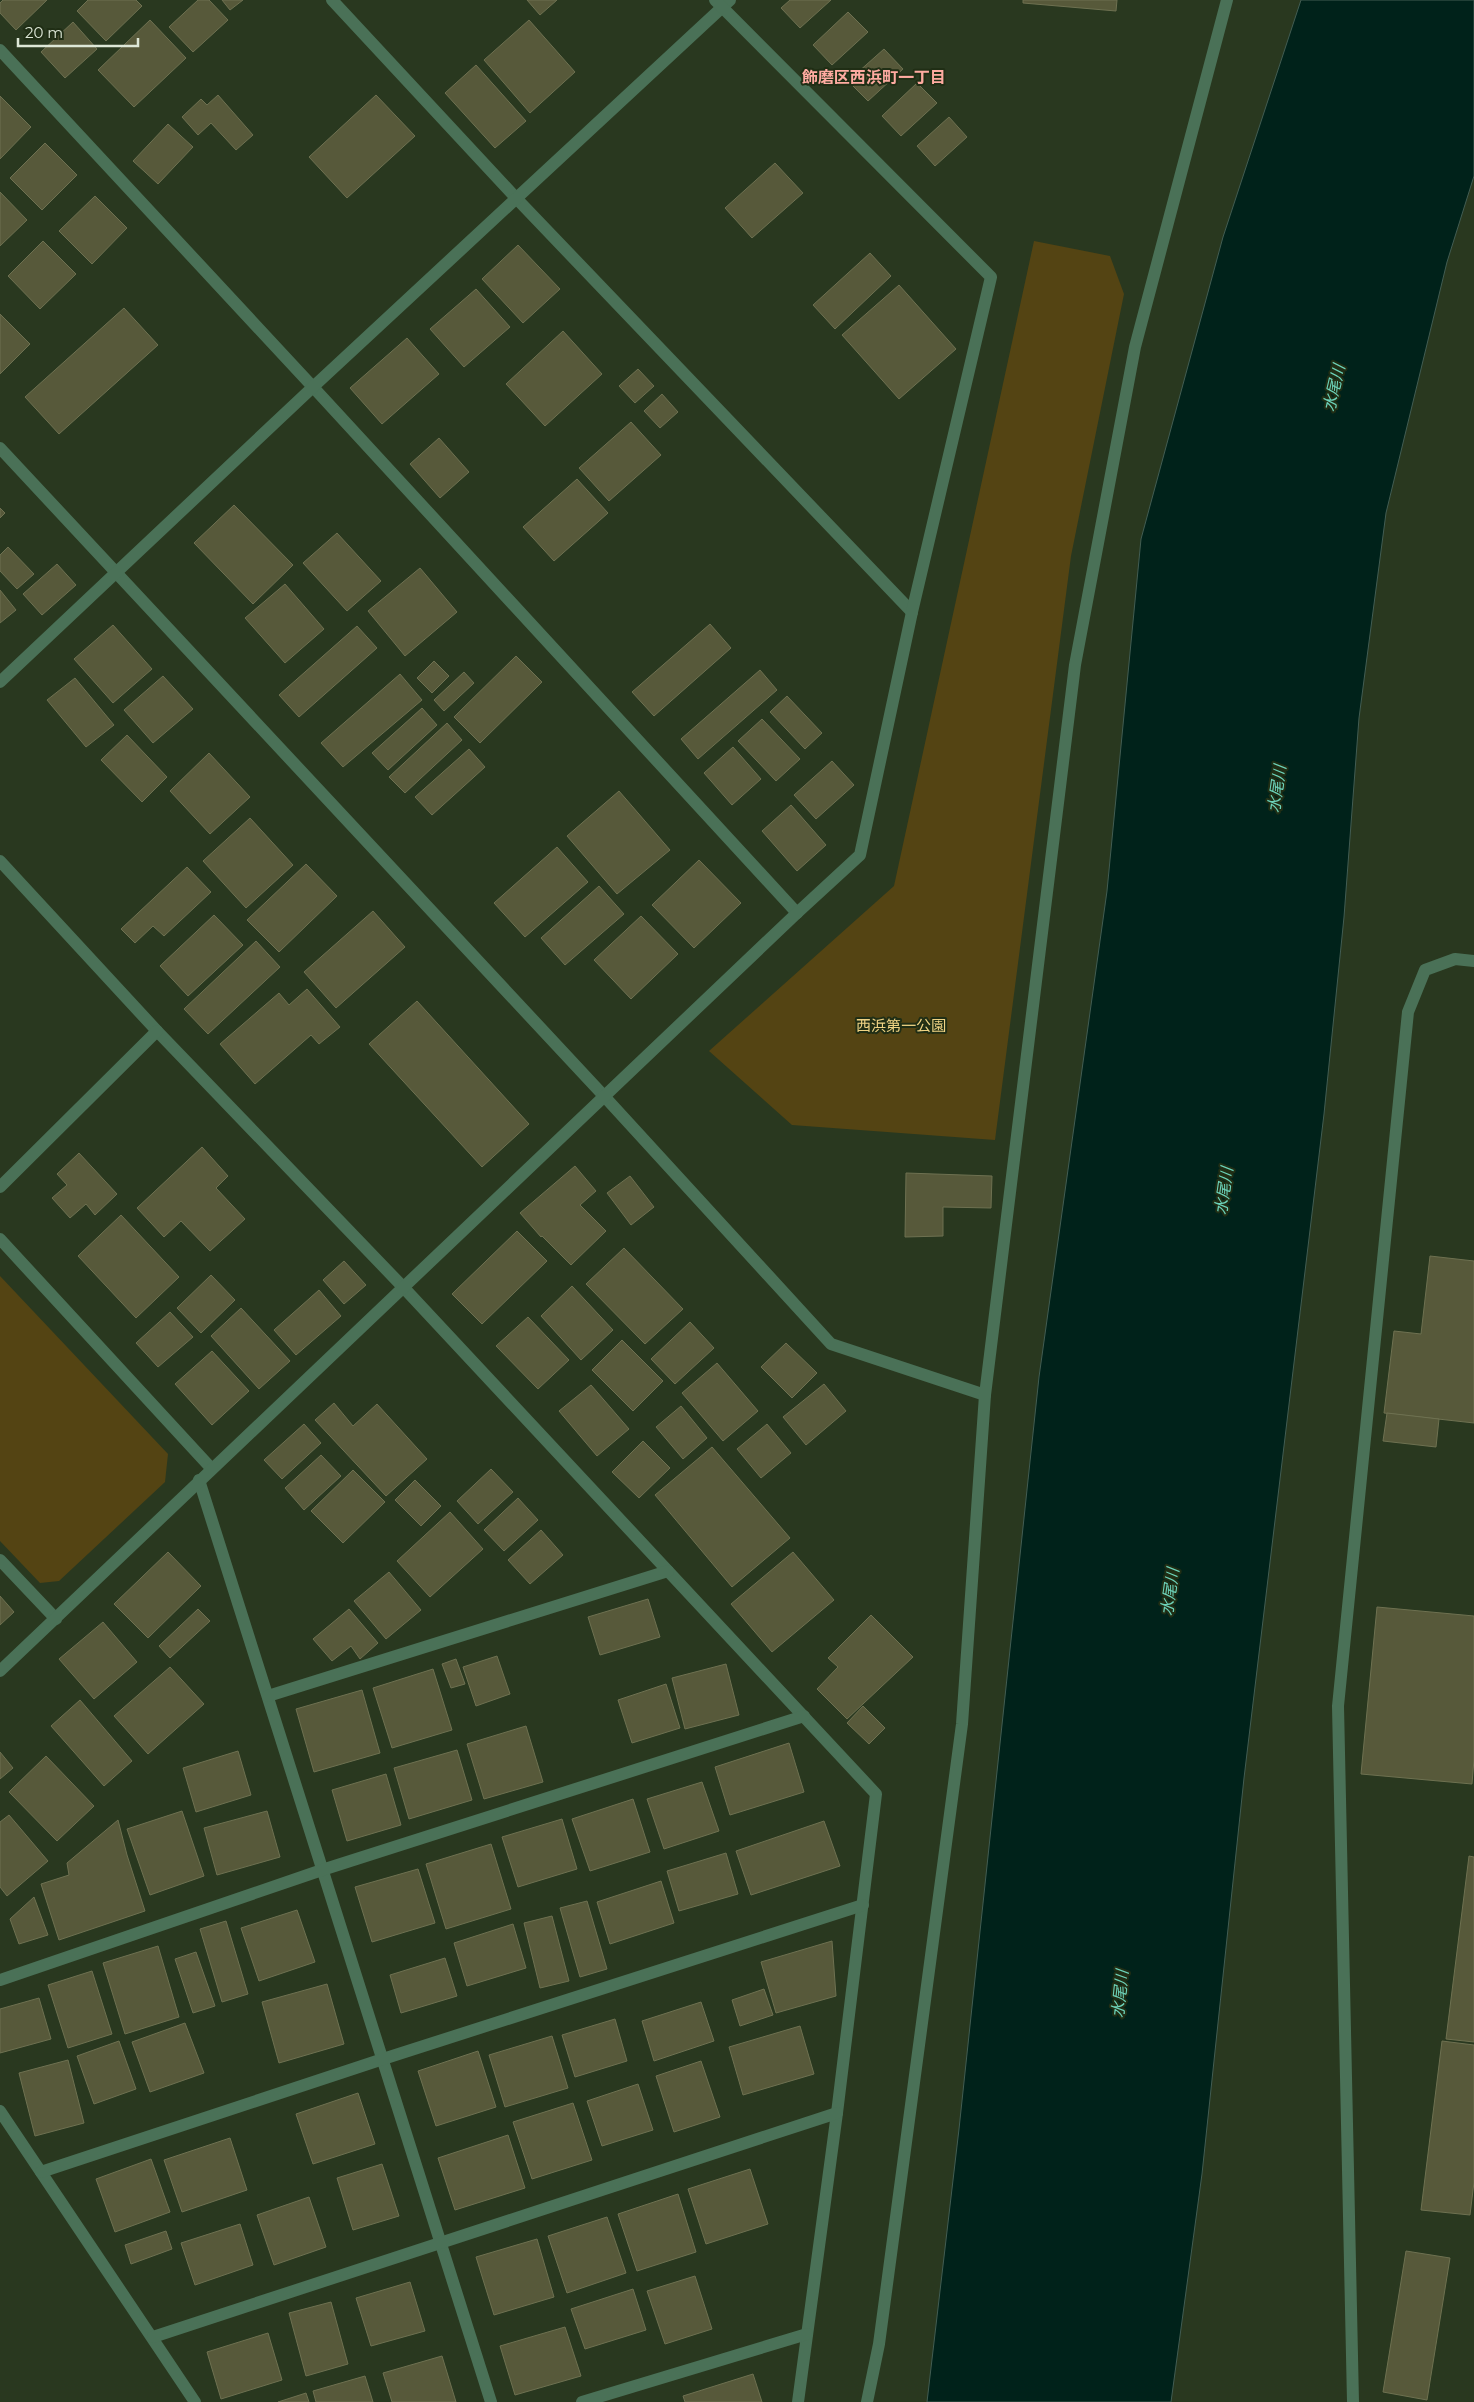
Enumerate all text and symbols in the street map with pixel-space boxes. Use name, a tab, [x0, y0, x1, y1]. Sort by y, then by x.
scale bar	[18, 15, 138, 47]
text: 20 m	[25, 23, 63, 42]
district label: 飾磨区西浜町一丁目	[802, 68, 946, 87]
water label: 水尾川	[1319, 361, 1349, 414]
water label: 水尾川	[1264, 762, 1290, 814]
park label: 西浜第一公園	[856, 1016, 946, 1035]
water label: 水尾川	[1211, 1164, 1237, 1216]
water label: 水尾川	[1157, 1565, 1183, 1617]
water label: 水尾川	[1108, 1967, 1132, 2019]

